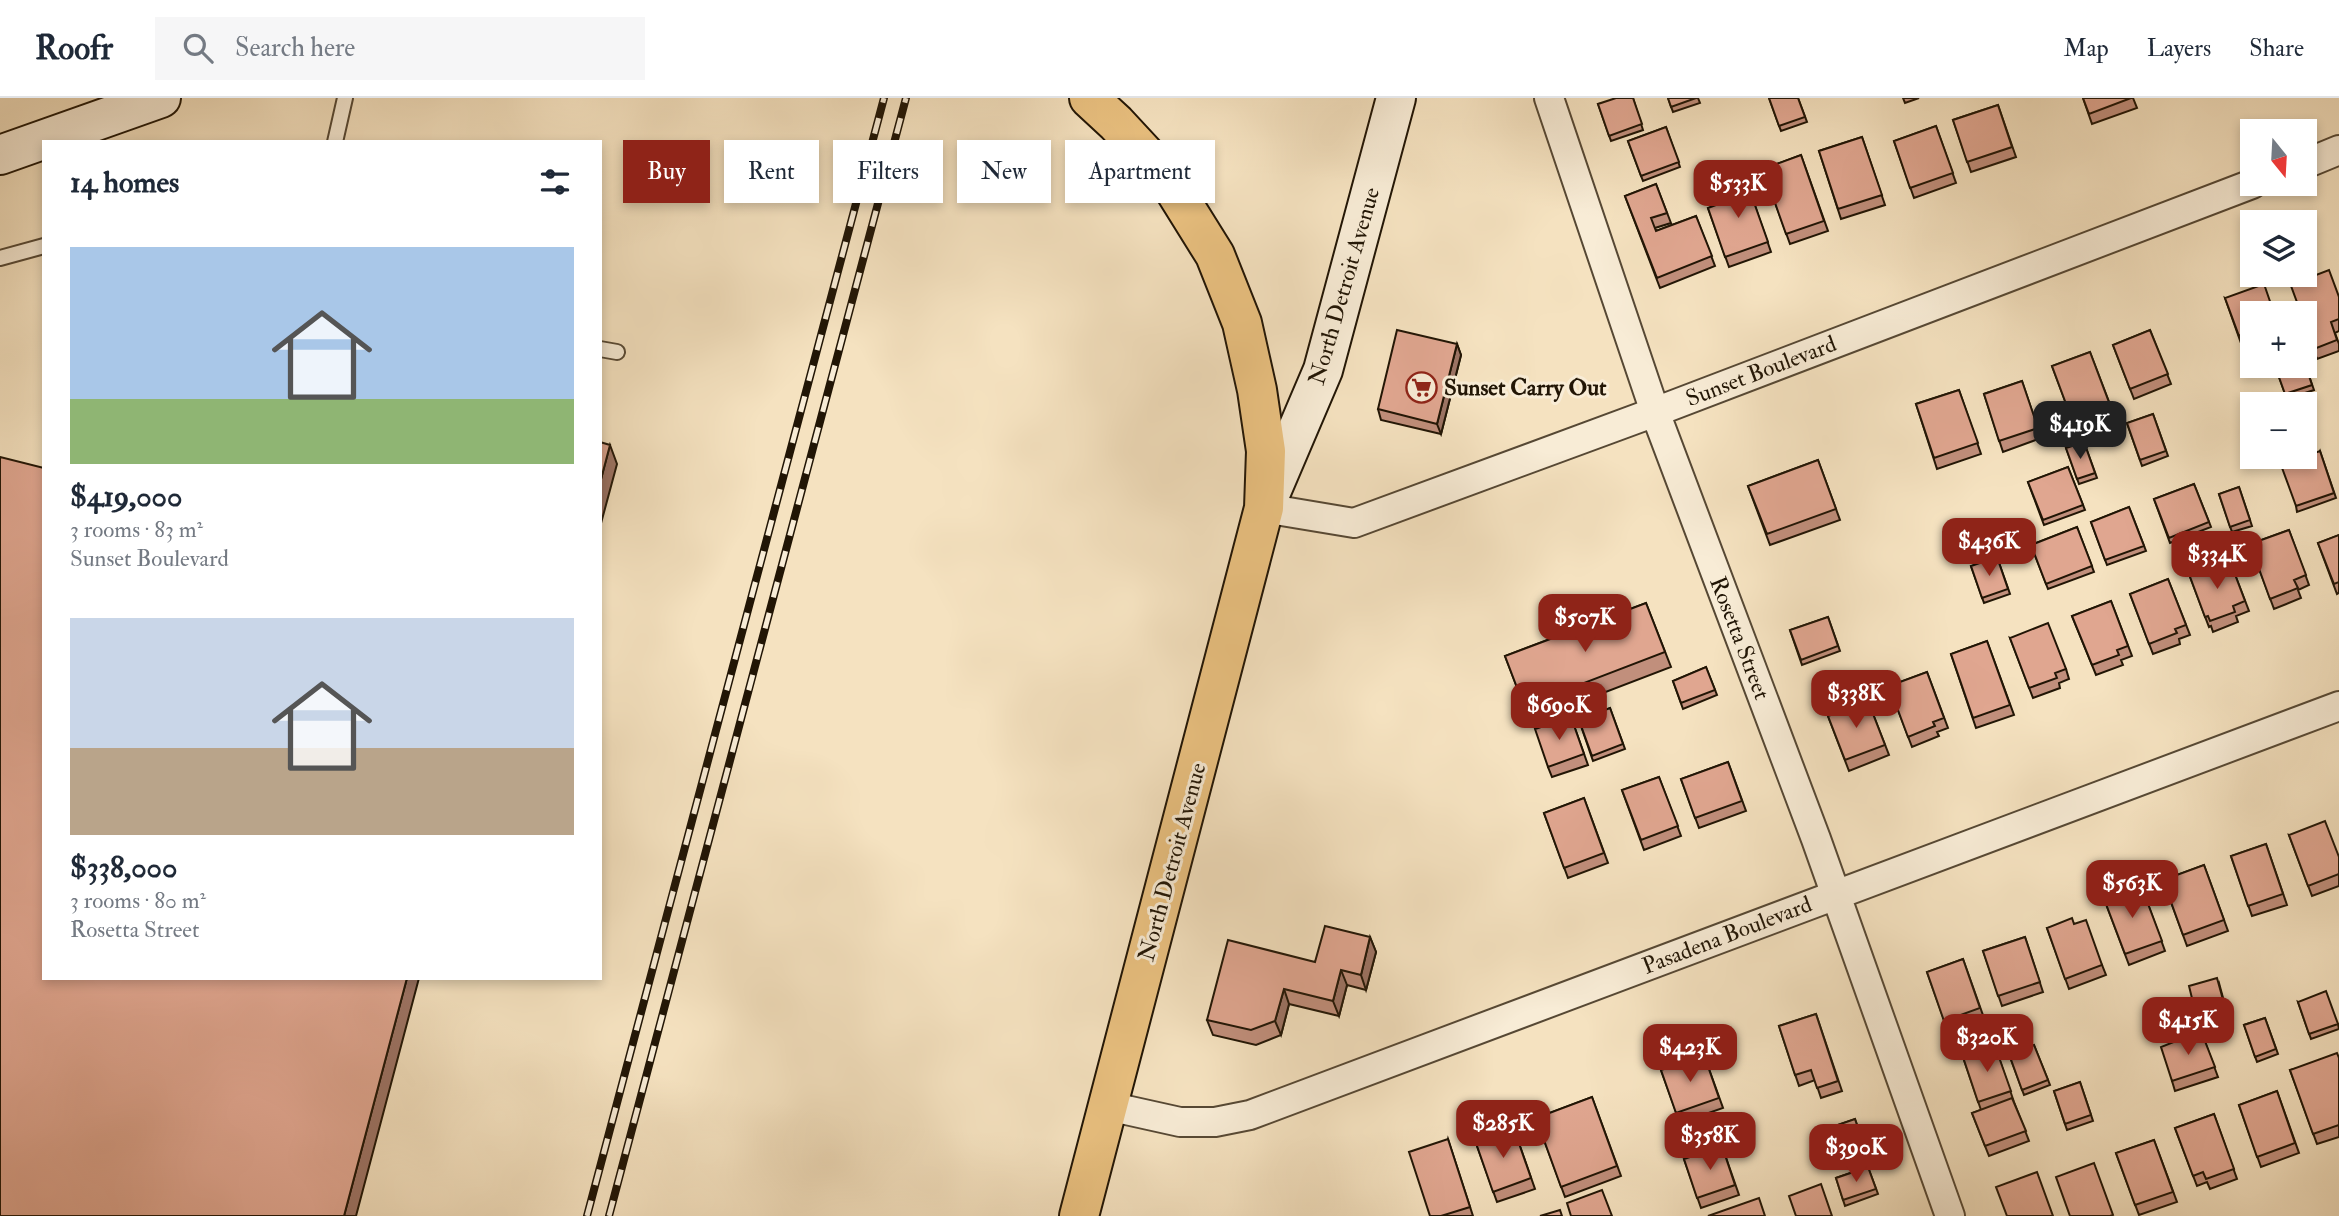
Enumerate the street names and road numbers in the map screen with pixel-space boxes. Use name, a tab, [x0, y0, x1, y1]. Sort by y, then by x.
street label: North Detroit Avenue	[1302, 183, 1386, 388]
street label: Sunset Boulevard	[1682, 329, 1840, 413]
street label: Rosetta Street	[1703, 572, 1777, 704]
street label: North Detroit Avenue	[1132, 759, 1213, 964]
street label: Pasadena Boulevard	[1638, 889, 1816, 981]

